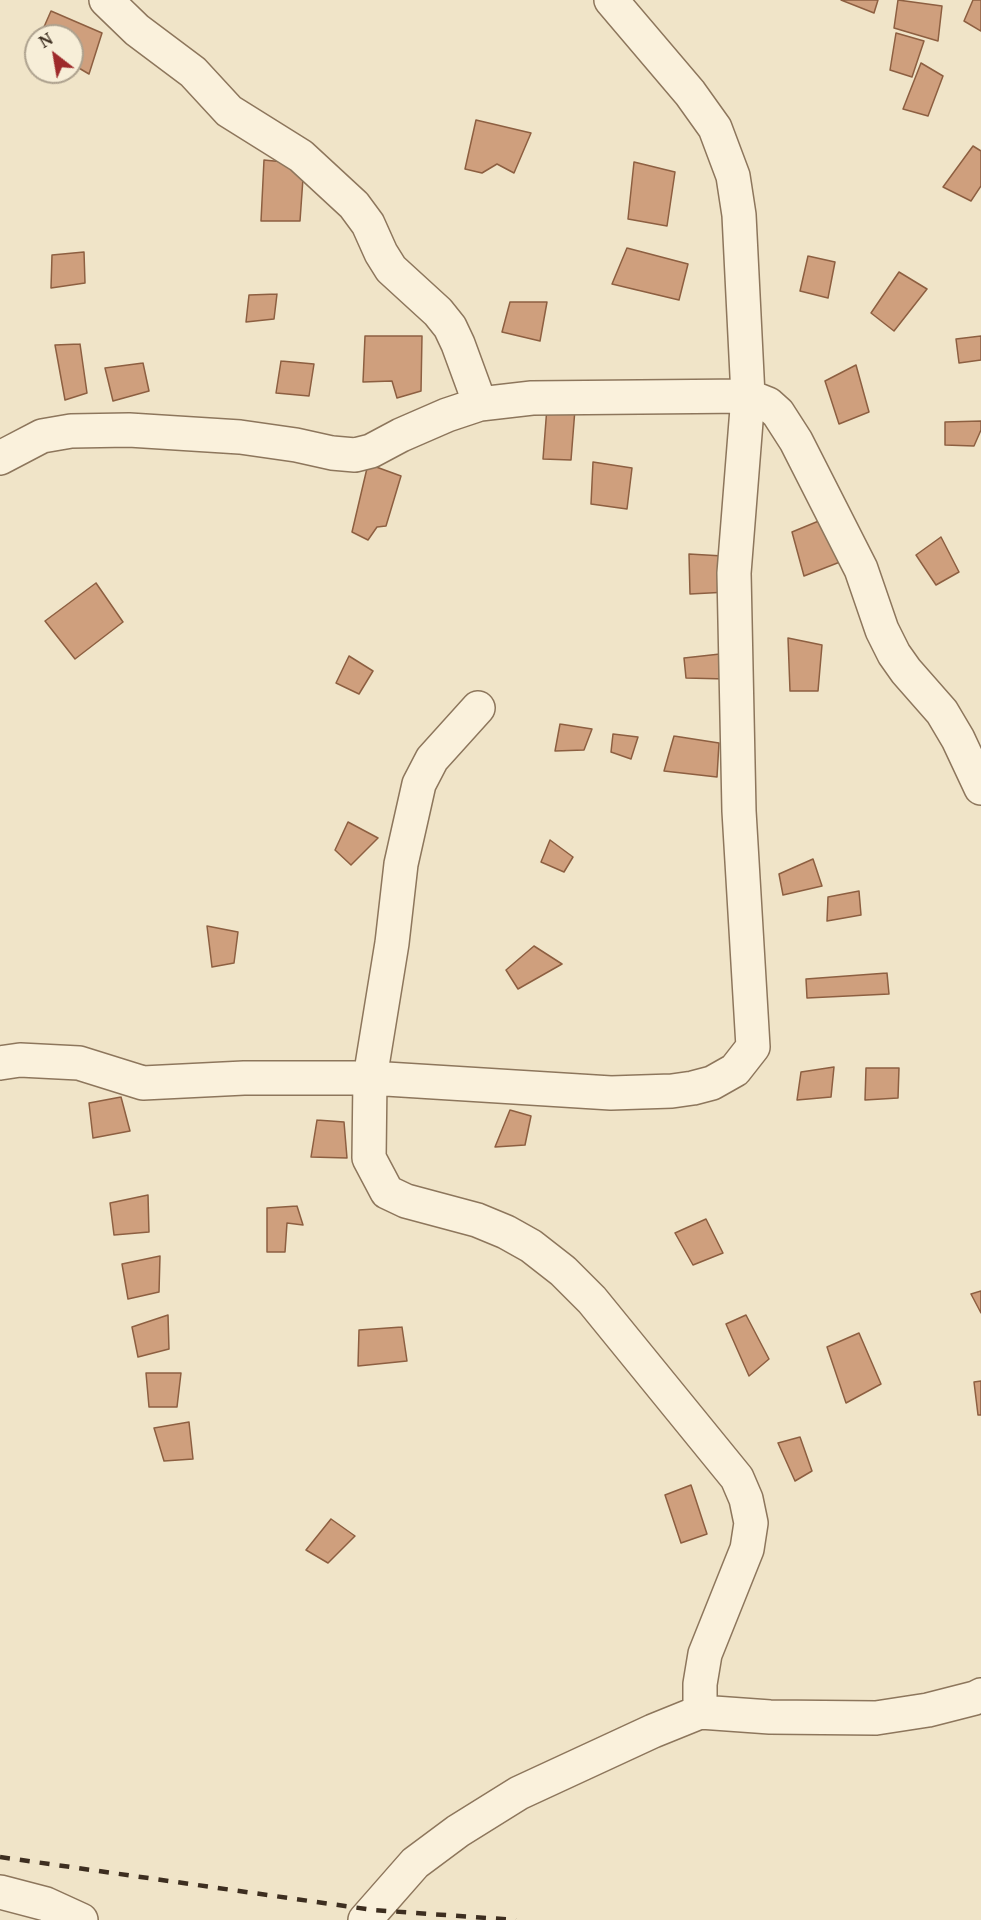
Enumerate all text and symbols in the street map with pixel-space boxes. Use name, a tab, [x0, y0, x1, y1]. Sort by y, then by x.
north arrow	[24, 24, 84, 84]
text: N	[35, 28, 57, 53]

